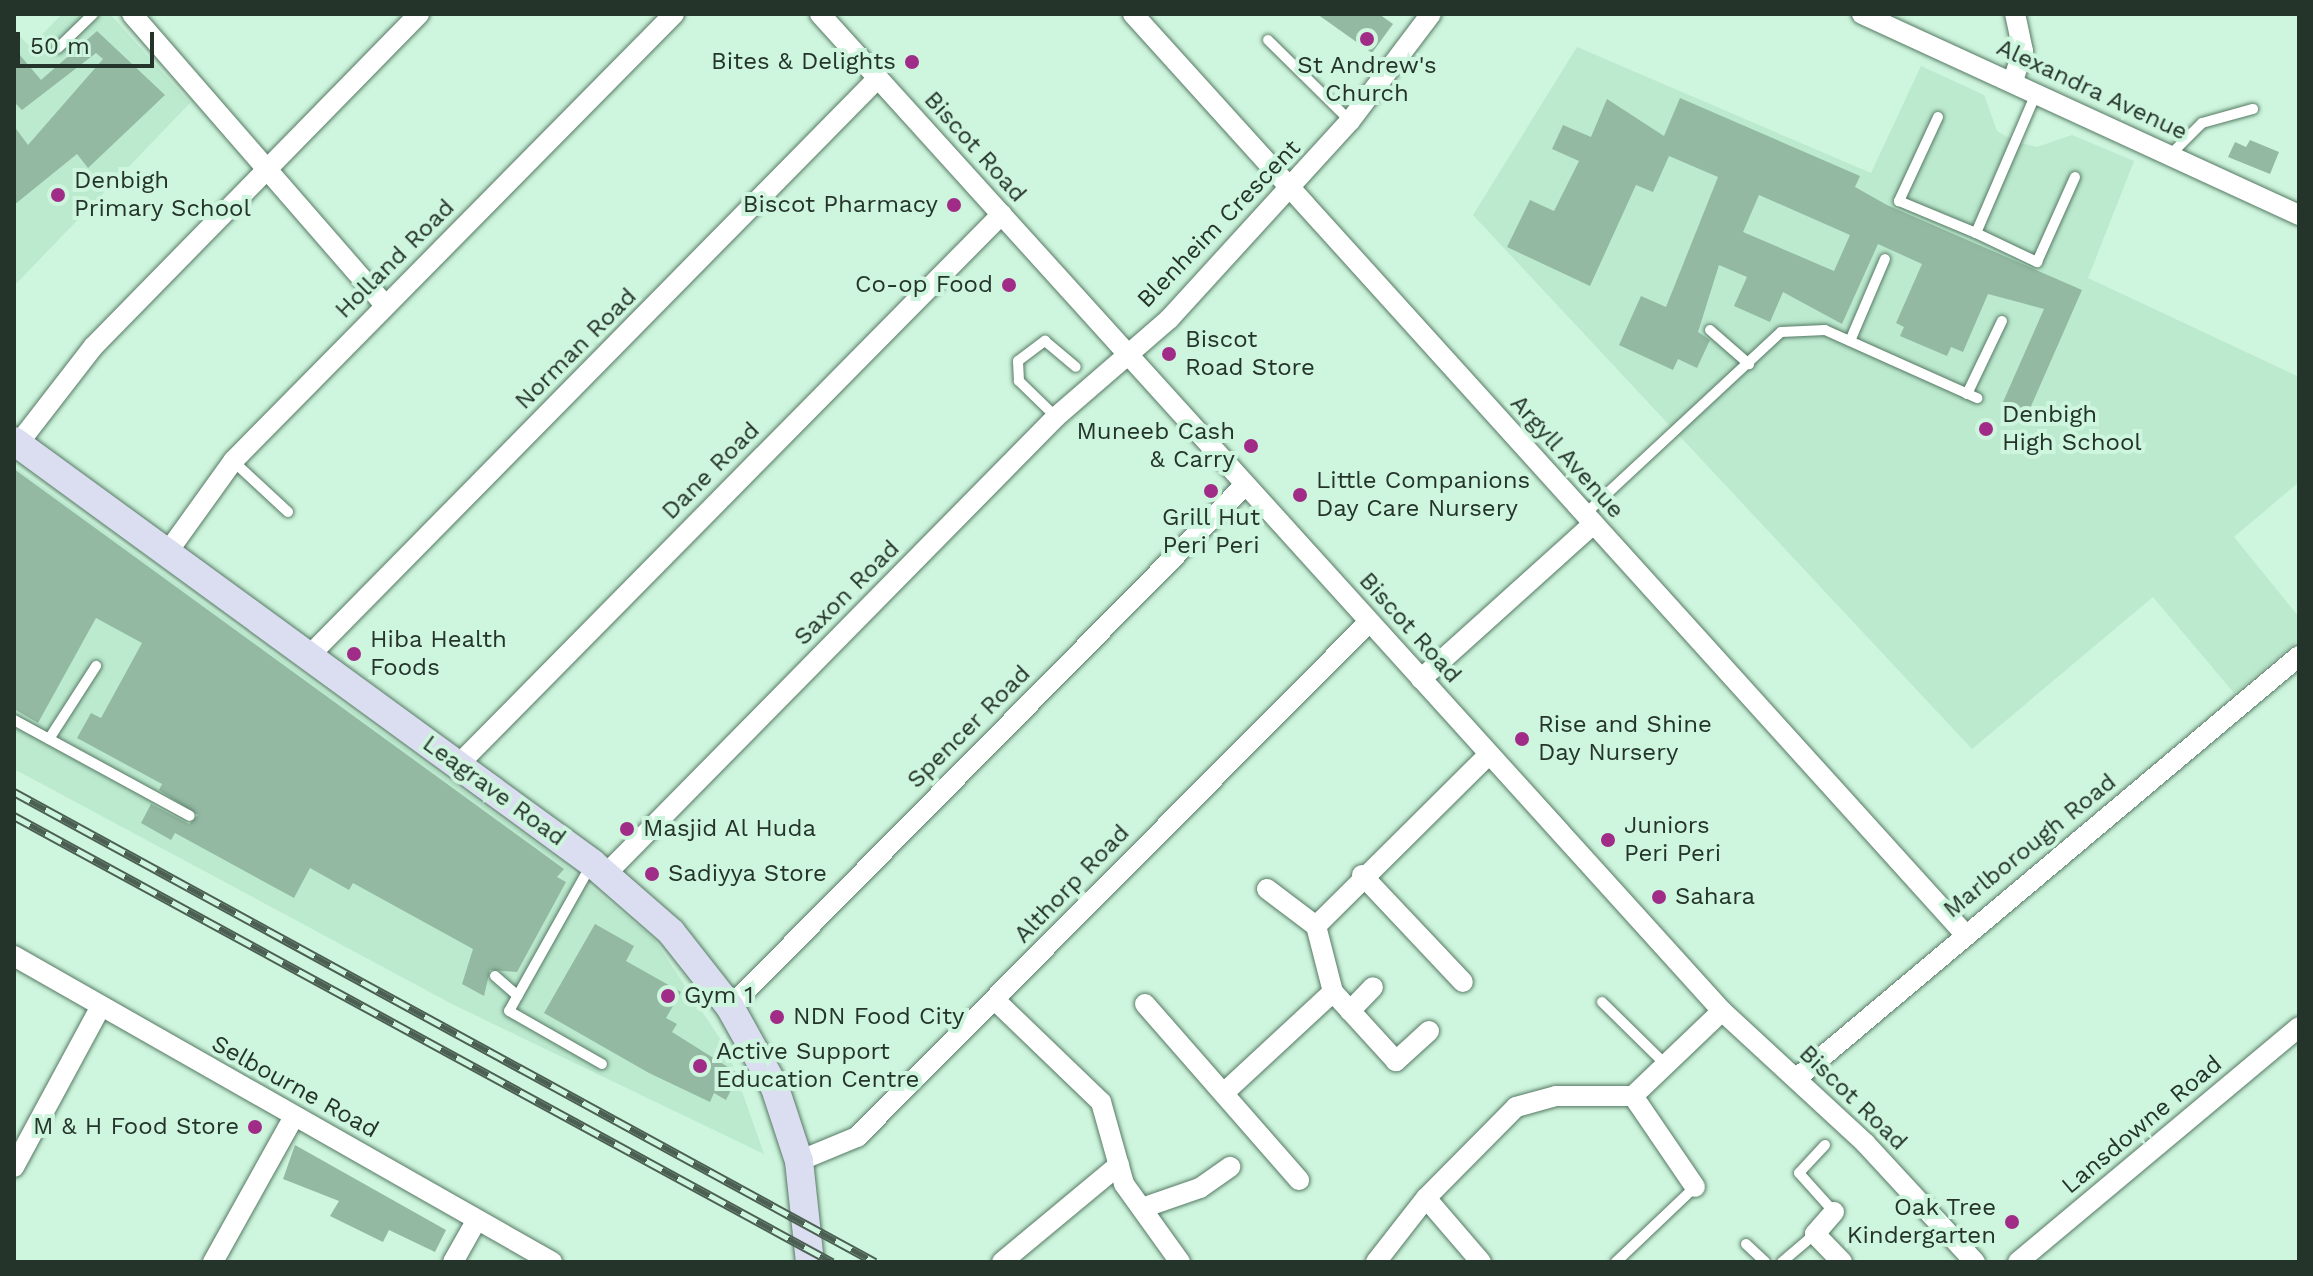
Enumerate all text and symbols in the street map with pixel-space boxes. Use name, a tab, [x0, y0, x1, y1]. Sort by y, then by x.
scale bar	[20, 16, 158, 66]
marker: St Andrew's Church	[1358, 30, 1376, 48]
text: 50 m	[30, 32, 90, 60]
street label: Alexandra Avenue	[1991, 33, 2193, 147]
place label: Bites & Delights	[711, 48, 896, 76]
place label: St Andrew's Church	[1297, 52, 1437, 108]
marker: Bites & Delights	[903, 53, 921, 71]
street label: Biscot Road	[918, 86, 1032, 208]
street label: Blenheim Crescent	[1131, 134, 1307, 314]
place label: Denbigh Primary School	[74, 167, 251, 223]
marker: Denbigh Primary School	[49, 186, 67, 204]
place label: Biscot Pharmacy	[743, 191, 938, 219]
street label: Holland Road	[329, 193, 461, 325]
marker: Biscot Pharmacy	[945, 196, 963, 214]
place label: Co-op Food	[855, 271, 993, 299]
marker: Co-op Food	[1000, 276, 1018, 294]
street label: Norman Road	[509, 282, 643, 416]
place label: Biscot Road Store	[1185, 326, 1315, 382]
marker: Biscot Road Store	[1160, 345, 1178, 363]
street label: Argyll Avenue	[1503, 389, 1631, 525]
place label: Denbigh High School	[2002, 401, 2142, 457]
street label: Dane Road	[656, 416, 766, 526]
place label: Muneeb Cash & Carry	[1077, 418, 1235, 474]
marker: Denbigh High School	[1977, 420, 1995, 438]
marker: Muneeb Cash & Carry	[1242, 437, 1260, 455]
place label: Little Companions Day Care Nursery	[1316, 467, 1530, 523]
marker: Grill Hut Peri Peri	[1202, 482, 1220, 500]
marker: Little Companions Day Care Nursery	[1291, 486, 1309, 504]
place label: Grill Hut Peri Peri	[1162, 504, 1260, 560]
street label: Saxon Road	[788, 534, 906, 652]
street label: Biscot Road	[1353, 567, 1467, 689]
place label: Hiba Health Foods	[370, 626, 507, 682]
marker: Hiba Health Foods	[345, 645, 363, 663]
street label: Spencer Road	[901, 659, 1037, 795]
place label: Rise and Shine Day Nursery	[1538, 711, 1712, 767]
street label: Leagrave Road	[417, 729, 571, 853]
marker: Rise and Shine Day Nursery	[1513, 730, 1531, 748]
street label: Marlborough Road	[1938, 768, 2122, 924]
place label: Juniors Peri Peri	[1624, 812, 1721, 868]
place label: Masjid Al Huda	[643, 815, 818, 843]
street label: Althorp Road	[1008, 819, 1136, 949]
marker: Masjid Al Huda	[618, 820, 636, 838]
marker: Juniors Peri Peri	[1599, 831, 1617, 849]
place label: Sadiyya Store	[668, 860, 827, 888]
marker: Sadiyya Store	[643, 865, 661, 883]
place label: Sahara	[1675, 883, 1755, 911]
marker: Sahara	[1650, 888, 1668, 906]
place label: Gym 1	[684, 982, 754, 1010]
marker: Gym 1	[659, 987, 677, 1005]
place label: NDN Food City	[793, 1003, 964, 1031]
marker: NDN Food City	[768, 1008, 786, 1026]
street label: Selbourne Road	[207, 1029, 383, 1145]
place label: Active Support Education Centre	[716, 1038, 919, 1094]
street label: Biscot Road	[1793, 1039, 1913, 1157]
street label: Lansdowne Road	[2056, 1050, 2228, 1200]
marker: Active Support Education Centre	[691, 1057, 709, 1075]
place label: M & H Food Store	[33, 1113, 239, 1141]
marker: M & H Food Store	[246, 1118, 264, 1136]
place label: Oak Tree Kindergarten	[1847, 1194, 1996, 1250]
marker: Oak Tree Kindergarten	[2003, 1213, 2021, 1231]

